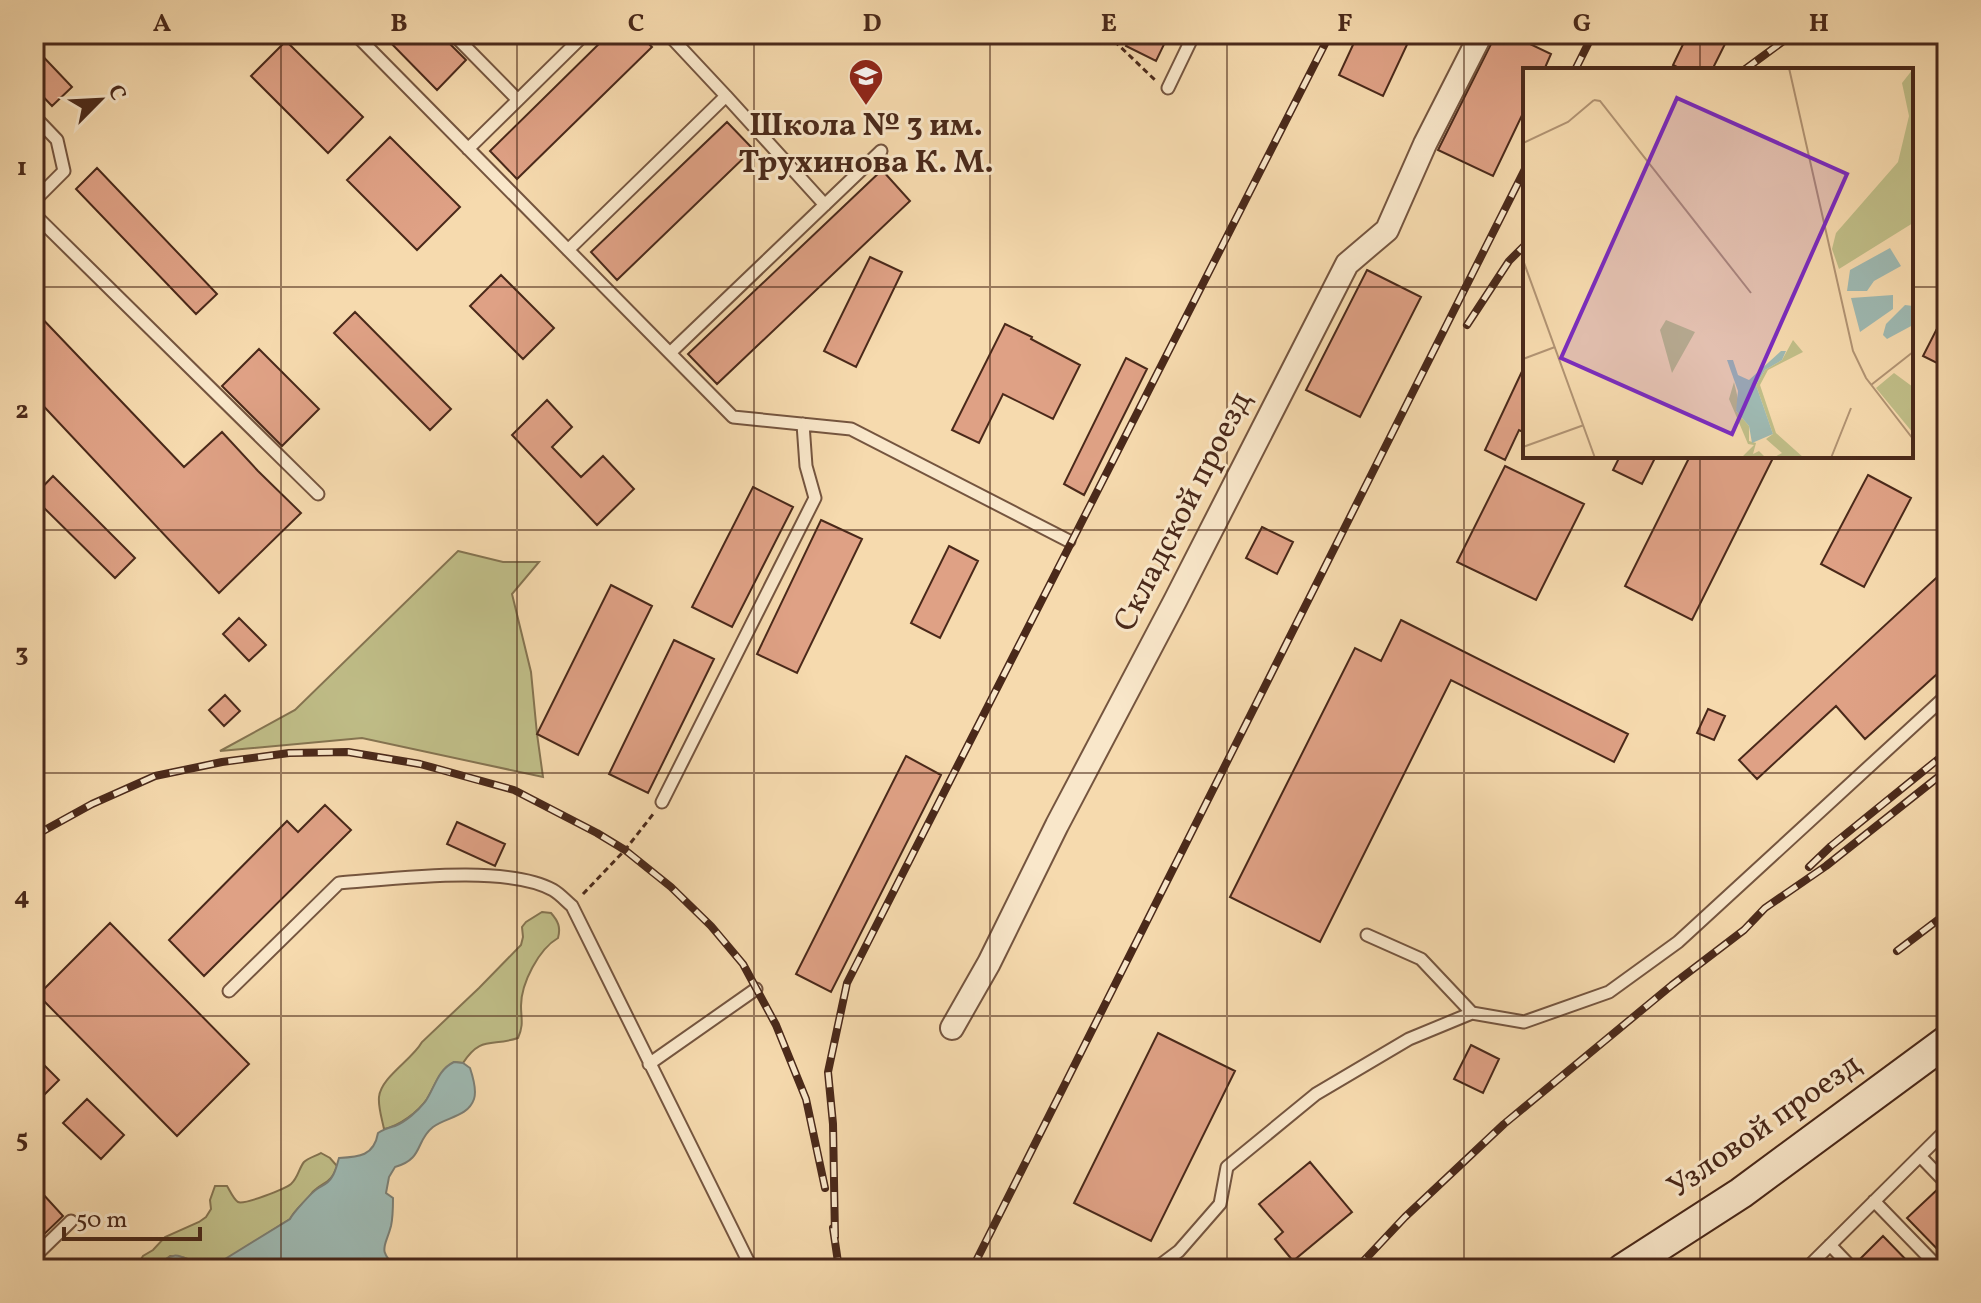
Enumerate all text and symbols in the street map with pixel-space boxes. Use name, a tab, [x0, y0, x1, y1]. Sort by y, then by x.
text: A	[153, 6, 172, 42]
text: B	[390, 6, 408, 42]
text: C	[628, 6, 644, 42]
text: D	[862, 6, 882, 42]
text: E	[1101, 6, 1117, 42]
text: F	[1337, 6, 1353, 42]
text: G	[1573, 6, 1591, 42]
text: H	[1809, 6, 1829, 42]
school or university icon: Школа № 3 им. Трухинова К. М.	[847, 57, 885, 107]
north arrow	[60, 60, 140, 140]
inset map	[1523, 68, 1913, 458]
text: С	[99, 80, 133, 106]
place label: Школа № 3 им. Трухинова К. М.	[738, 105, 994, 186]
text: 1	[17, 150, 27, 186]
street label: Складской проезд	[1104, 384, 1264, 640]
text: 2	[15, 393, 29, 429]
text: 3	[15, 636, 29, 672]
text: 4	[14, 879, 30, 915]
street label: Узловой проезд	[1660, 1044, 1870, 1210]
text: 5	[16, 1122, 28, 1158]
scale bar	[64, 1191, 200, 1241]
text: 50 m	[76, 1204, 128, 1238]

